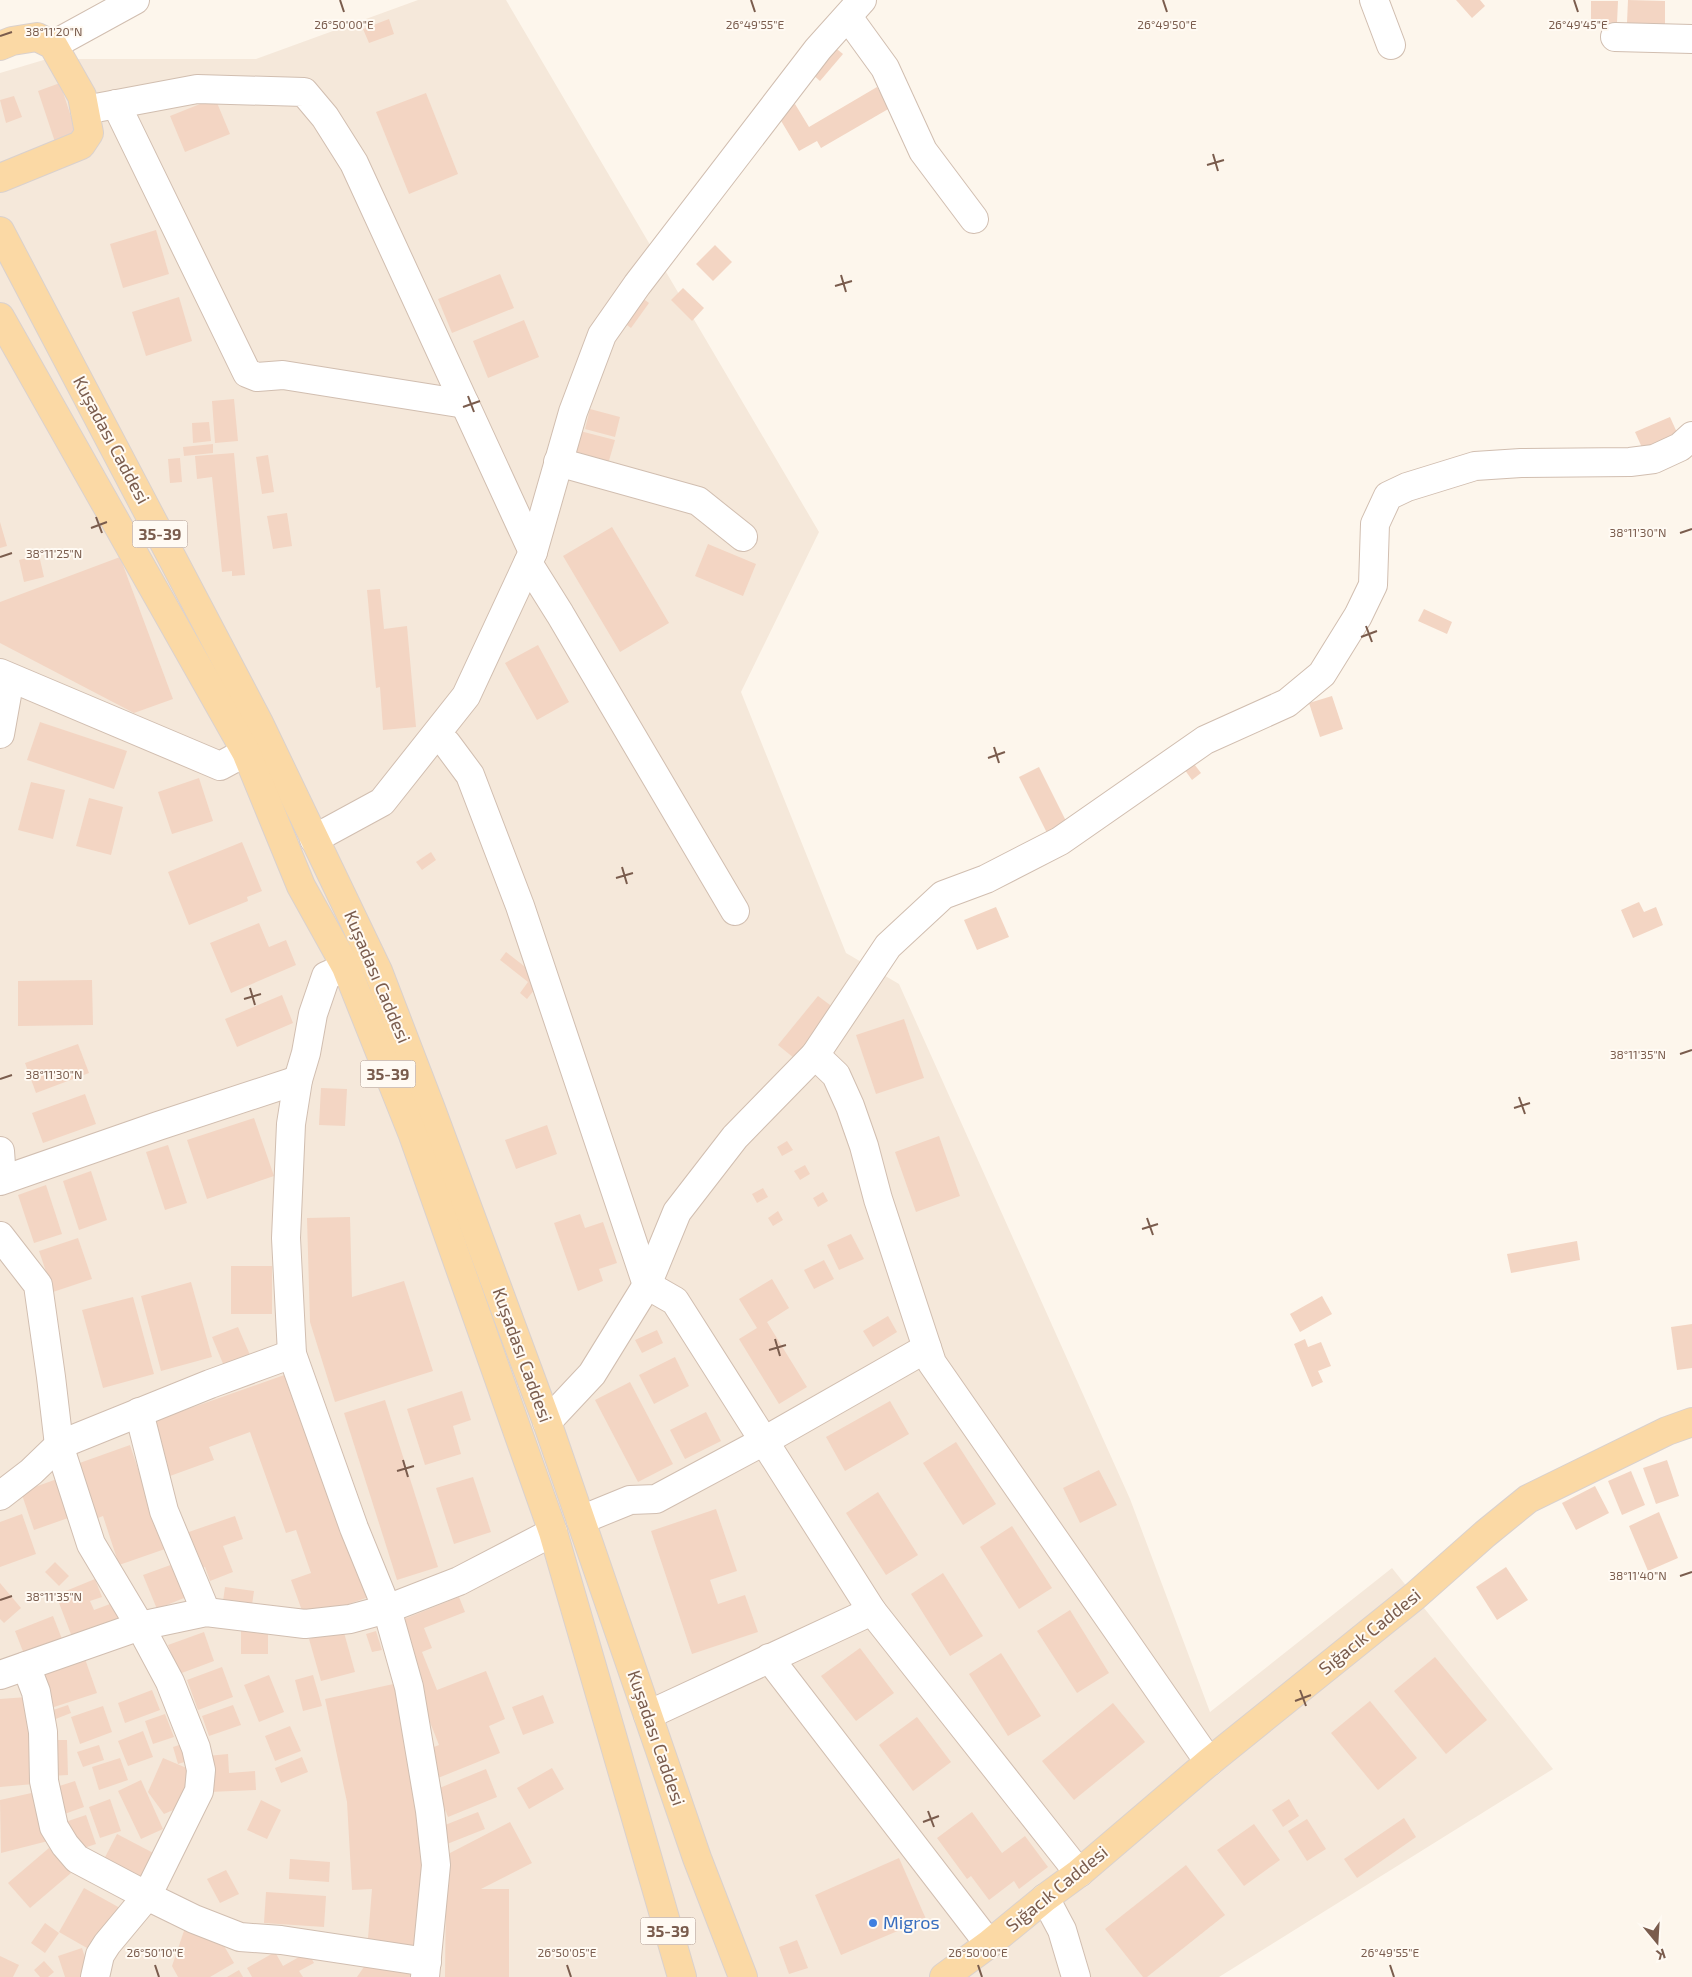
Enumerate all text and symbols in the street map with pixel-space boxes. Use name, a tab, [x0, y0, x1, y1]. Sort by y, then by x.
text: 26°50'00"E	[314, 17, 374, 31]
text: 26°49'55"E	[726, 17, 785, 31]
text: 26°49'50"E	[1137, 17, 1197, 31]
text: 26°49'45"E	[1548, 17, 1608, 31]
text: 38°11'20"N	[25, 24, 83, 38]
street label: Kuşadası Caddesi	[68, 372, 155, 508]
road number: 35-39	[132, 520, 188, 548]
text: 38°11'30"N	[1610, 525, 1666, 539]
text: 38°11'25"N	[26, 546, 82, 560]
street label: Kuşadası Caddesi	[339, 907, 416, 1047]
text: 38°11'35"N	[1610, 1047, 1666, 1061]
road number: 35-39	[360, 1060, 416, 1088]
text: 38°11'30"N	[26, 1067, 82, 1081]
street label: Kuşadası Caddesi	[487, 1284, 558, 1425]
text: 38°11'40"N	[1609, 1568, 1667, 1582]
street label: Sığacık Caddesi	[1314, 1583, 1425, 1679]
text: 38°11'35"N	[26, 1589, 82, 1603]
street label: Kuşadası Caddesi	[623, 1667, 690, 1809]
street label: Sığacık Caddesi	[1001, 1840, 1112, 1936]
place label: Migros	[883, 1911, 940, 1933]
marker: Migros	[867, 1917, 879, 1929]
north arrow	[1632, 1917, 1682, 1967]
road number: 35-39	[640, 1918, 696, 1944]
text: 26°50'10"E	[126, 1945, 184, 1959]
text: 26°50'05"E	[538, 1945, 597, 1959]
text: 26°50'00"E	[948, 1945, 1008, 1959]
text: 26°49'55"E	[1361, 1945, 1420, 1959]
text: K	[1654, 1945, 1668, 1964]

